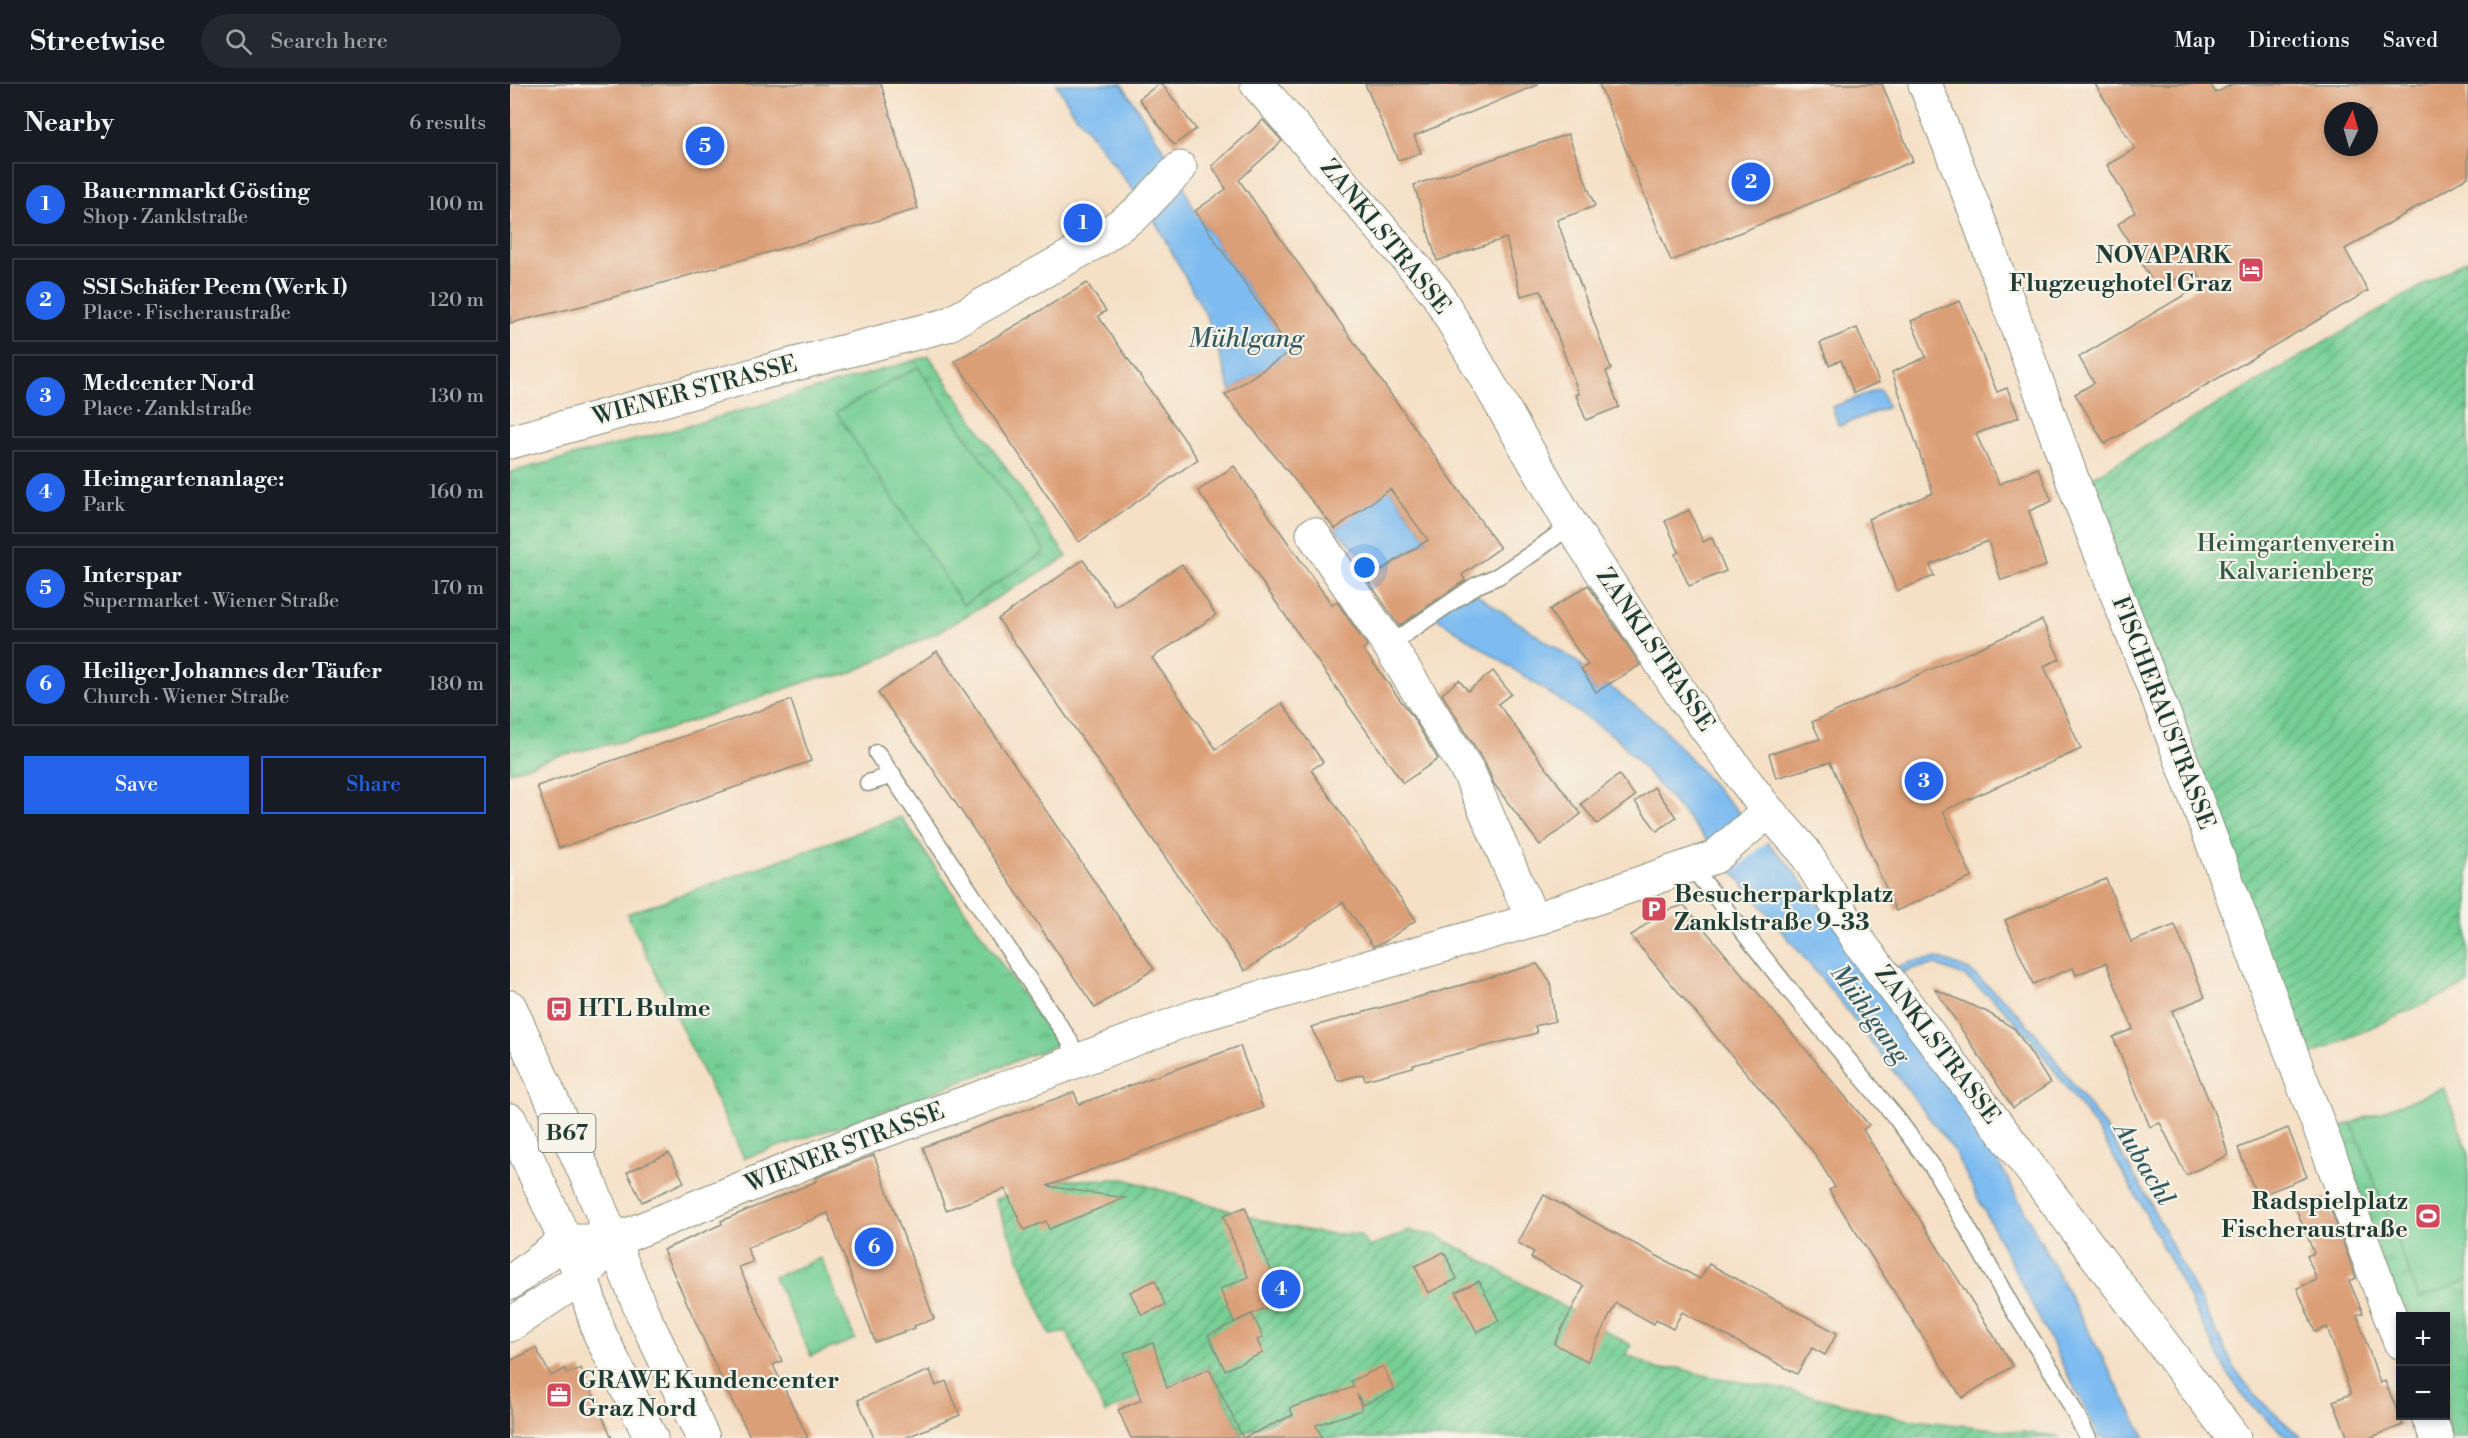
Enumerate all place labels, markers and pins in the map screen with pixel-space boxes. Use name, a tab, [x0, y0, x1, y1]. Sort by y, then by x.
pin: 5	[686, 124, 724, 168]
pin: 2	[1732, 160, 1770, 204]
pin: 1	[1064, 200, 1102, 246]
place label: NOVAPARK Flugzeughotel Graz	[2009, 241, 2233, 299]
hotel icon: NOVAPARK Flugzeughotel Graz	[2236, 255, 2266, 285]
pin: 3	[1904, 758, 1944, 804]
place label: Besucherparkplatz Zanklstraße 9-33	[1674, 880, 1893, 938]
parking icon: Besucherparkplatz Zanklstraße 9-33	[1639, 894, 1669, 924]
bus stop icon: HTL Bulme	[544, 994, 574, 1024]
place label: HTL Bulme	[578, 994, 711, 1024]
place label: Radspielplatz Fischeraustraße	[2221, 1187, 2408, 1245]
sports icon: Radspielplatz Fischeraustraße	[2413, 1201, 2443, 1231]
pin: 6	[854, 1224, 894, 1270]
pin: 4	[1262, 1266, 1300, 1312]
place label: GRAWE Kundencenter Graz Nord	[578, 1366, 839, 1424]
office icon: GRAWE Kundencenter Graz Nord	[544, 1380, 574, 1410]

